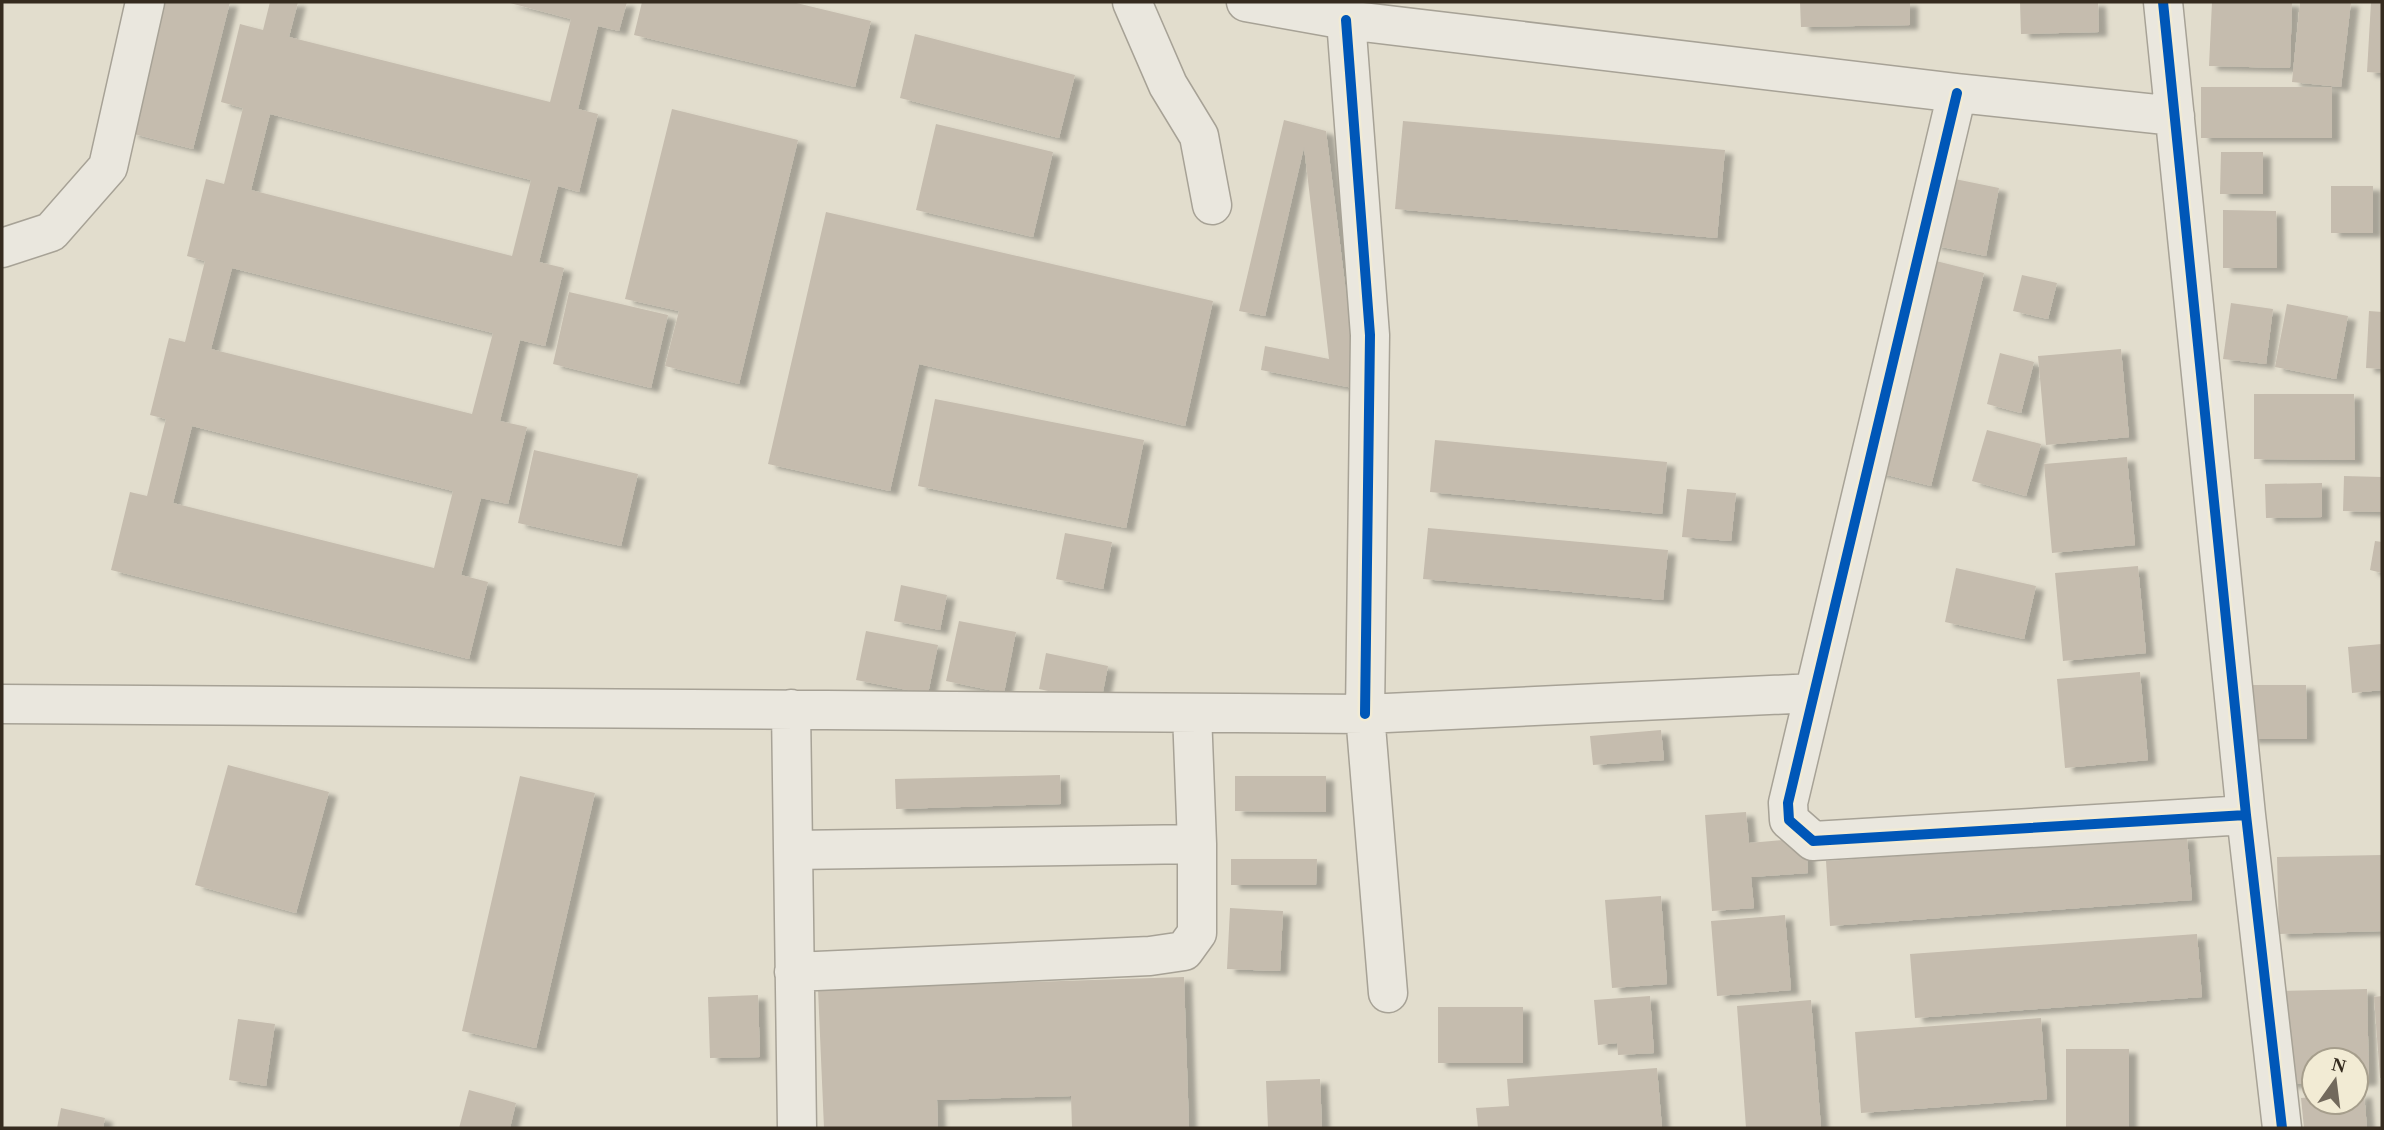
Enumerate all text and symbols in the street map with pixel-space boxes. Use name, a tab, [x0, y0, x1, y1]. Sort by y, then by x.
north arrow	[2300, 1046, 2370, 1116]
text: N	[2330, 1053, 2348, 1077]

